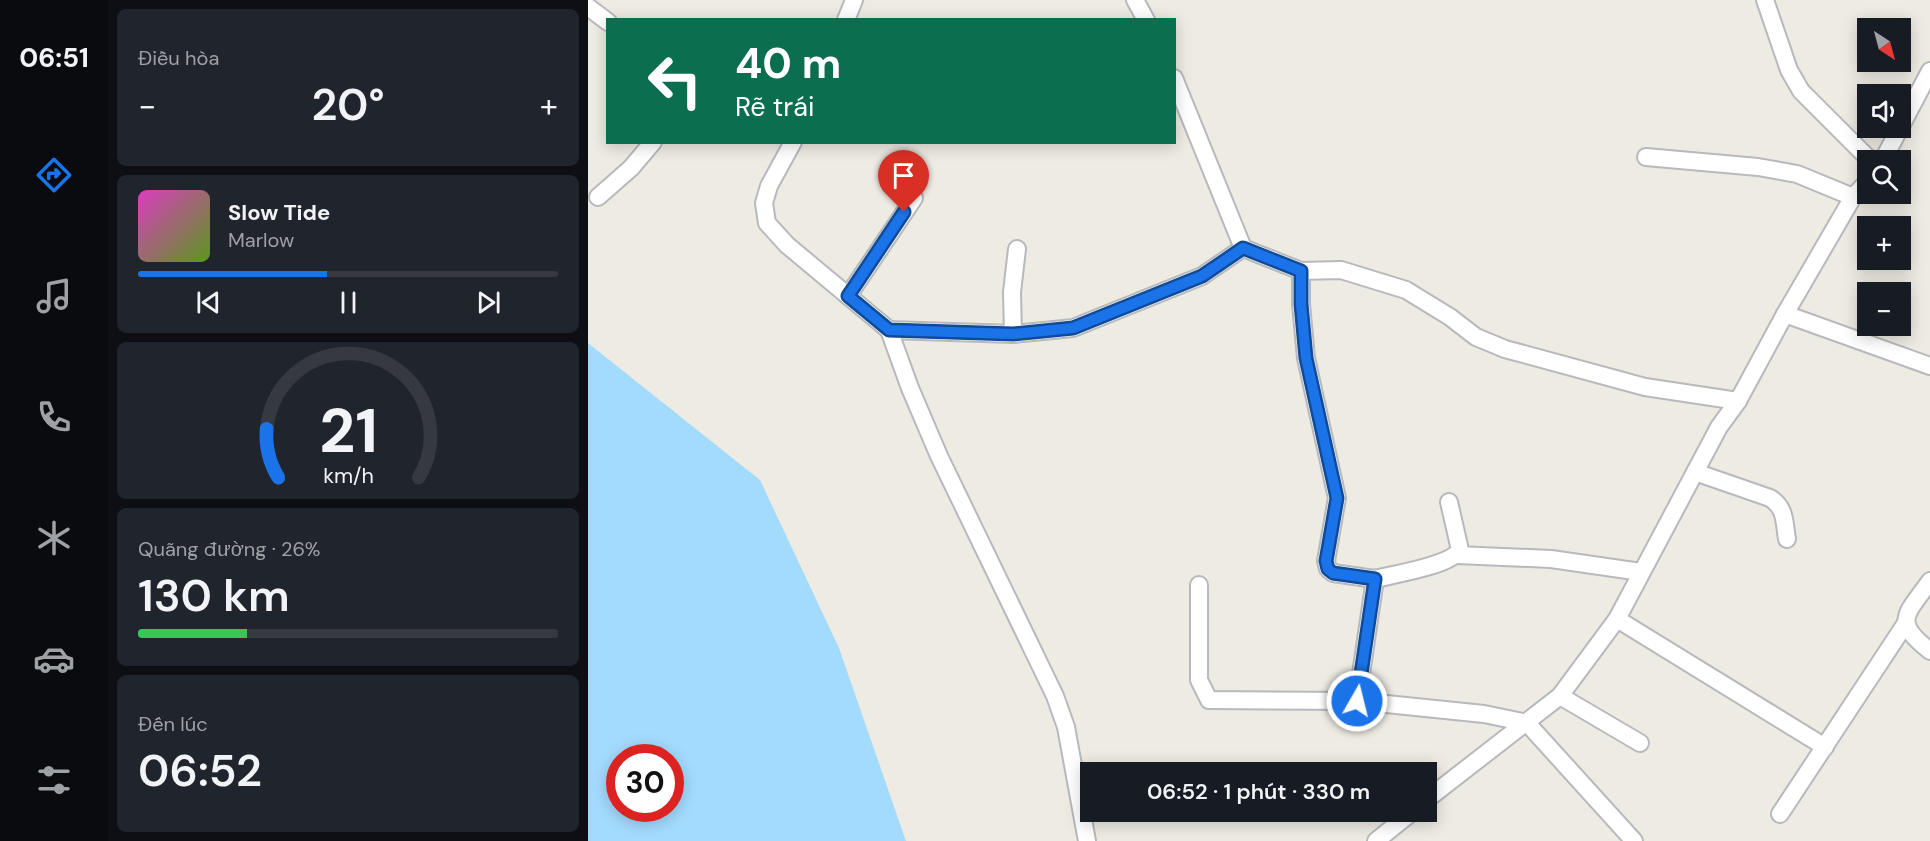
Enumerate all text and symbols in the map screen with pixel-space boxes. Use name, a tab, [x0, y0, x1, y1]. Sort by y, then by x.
north arrow	[1857, 18, 1911, 72]
map controls	[1857, 18, 1911, 336]
text: 40 m	[735, 36, 841, 91]
text: 06:51	[19, 40, 89, 75]
icon: left	[636, 42, 714, 120]
text: Điều hòa	[138, 45, 219, 71]
text: 20°	[311, 75, 385, 134]
text: −	[138, 84, 156, 127]
text: +	[540, 84, 558, 127]
button: sound	[1857, 84, 1911, 138]
text: Rẽ trái	[735, 89, 815, 124]
pin	[878, 150, 929, 212]
button: search	[1857, 150, 1911, 204]
icon: directions	[33, 154, 75, 196]
icon: arrive	[887, 159, 920, 192]
text: Slow Tide	[228, 198, 330, 227]
button: +	[1857, 216, 1911, 270]
text: Marlow	[228, 227, 294, 253]
icon: music	[33, 275, 75, 317]
button: −	[1857, 282, 1911, 336]
icon: previous	[192, 286, 225, 319]
icon: pause	[332, 286, 365, 319]
icon: next	[472, 286, 505, 319]
text: 21	[319, 390, 377, 471]
icon: phone	[33, 396, 75, 438]
text: km/h	[323, 462, 373, 490]
icon: climate	[33, 517, 75, 559]
text: Quãng đường · 26%	[138, 536, 320, 562]
text: 130 km	[138, 566, 290, 625]
icon: car	[33, 638, 75, 680]
position arrow	[1325, 669, 1389, 733]
text: Đến lúc	[138, 711, 208, 737]
text: 06:52	[138, 741, 262, 800]
speed limit sign: 30	[606, 744, 684, 822]
icon: filters	[33, 759, 75, 801]
text: 06:52 · 1 phút · 330 m	[1147, 777, 1370, 806]

